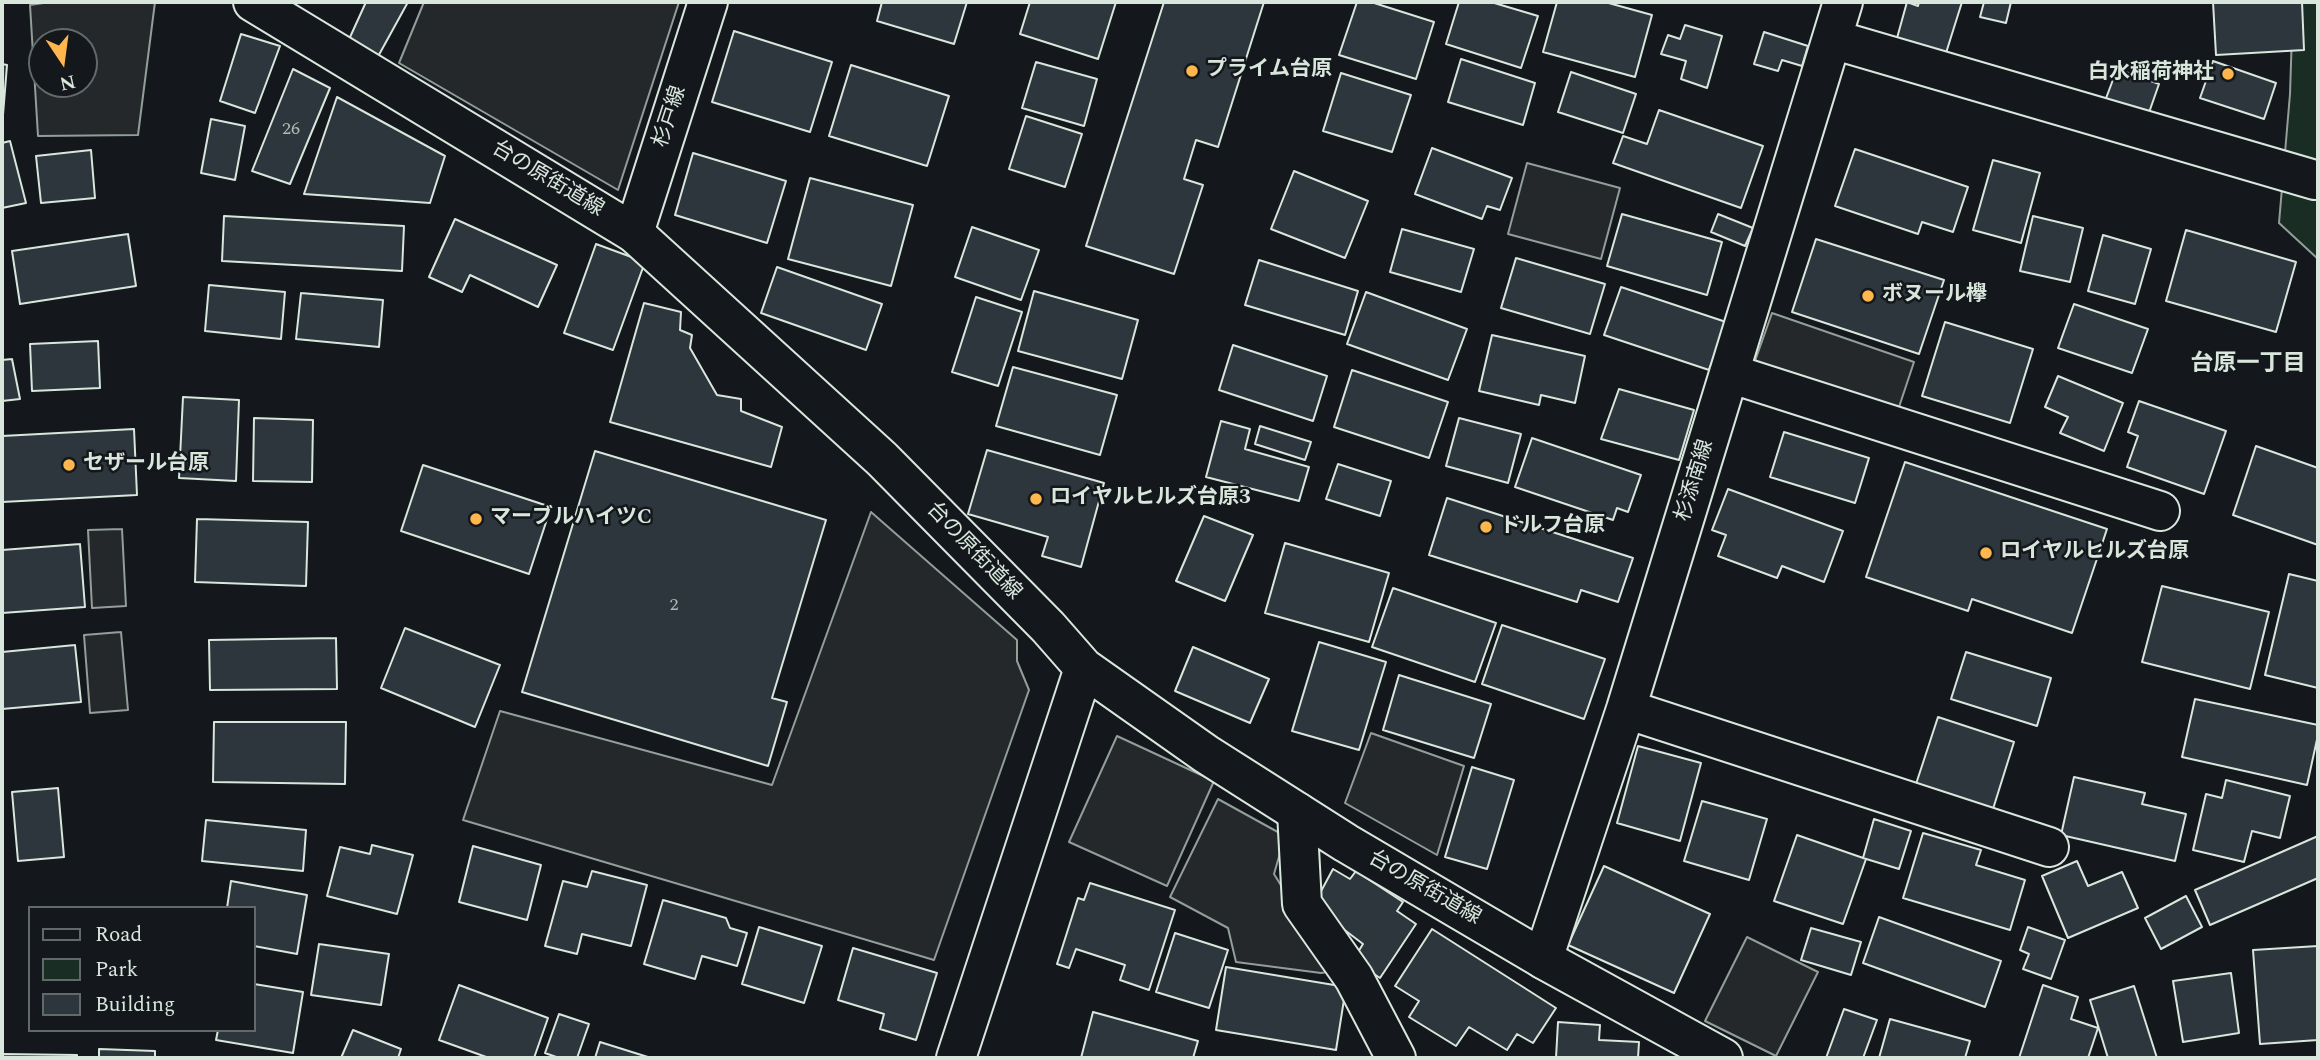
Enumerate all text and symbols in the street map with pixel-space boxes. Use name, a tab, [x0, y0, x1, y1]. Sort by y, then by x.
north arrow	[28, 28, 98, 98]
place label: プライム台原	[1206, 58, 1332, 84]
place label: 白水稲荷神社	[2088, 61, 2214, 87]
marker: プライム台原	[1184, 63, 1200, 79]
text: N	[57, 66, 78, 98]
marker: 白水稲荷神社	[2220, 66, 2236, 82]
street label: 杉戸線	[649, 83, 693, 151]
house number: 26	[282, 119, 300, 141]
street label: 台の原街道線	[487, 137, 607, 223]
place label: ボヌール欅	[1882, 283, 1987, 309]
marker: ボヌール欅	[1860, 288, 1876, 304]
district label: 台原一丁目	[2191, 351, 2305, 379]
street label: 杉添南線	[1672, 437, 1720, 525]
place label: セザール台原	[83, 452, 209, 478]
marker: セザール台原	[61, 457, 77, 473]
place label: ロイヤルヒルズ台原3	[1050, 486, 1251, 512]
marker: ロイヤルヒルズ台原3	[1028, 491, 1044, 507]
street label: 台の原街道線	[920, 498, 1026, 606]
place label: マーブルハイツC	[490, 506, 652, 532]
marker: マーブルハイツC	[468, 511, 484, 527]
place label: ドルフ台原	[1500, 514, 1605, 540]
marker: ドルフ台原	[1478, 519, 1494, 535]
place label: ロイヤルヒルズ台原	[2000, 540, 2189, 566]
marker: ロイヤルヒルズ台原	[1978, 545, 1994, 561]
house number: 2	[670, 595, 678, 617]
street label: 台の原街道線	[1363, 847, 1485, 931]
legend	[28, 906, 256, 1032]
text: Road	[95, 919, 142, 951]
text: Park	[95, 954, 138, 986]
text: Building	[95, 989, 175, 1021]

